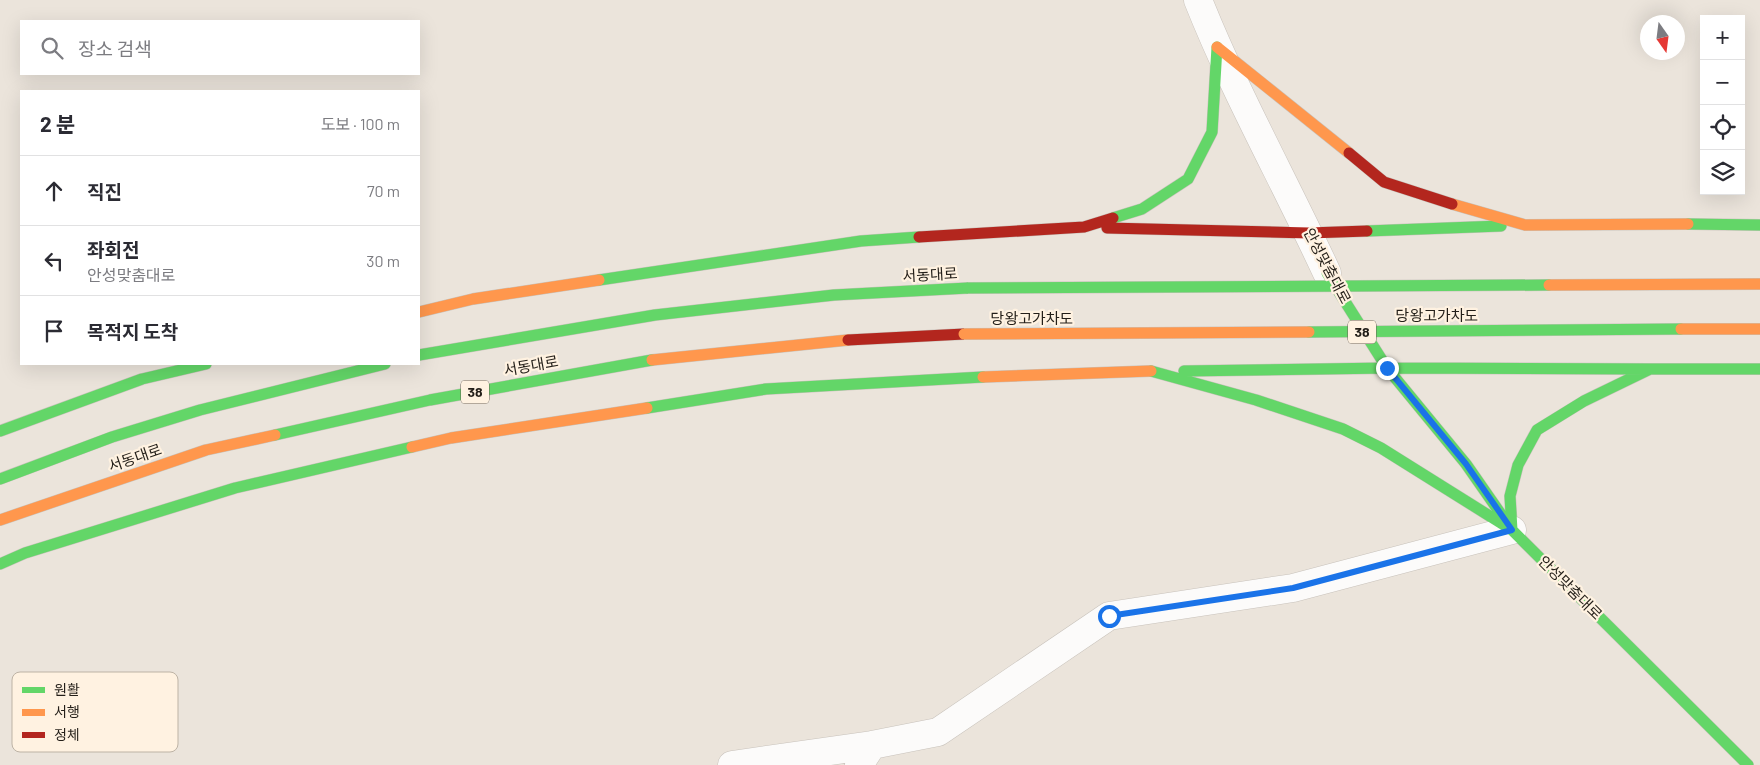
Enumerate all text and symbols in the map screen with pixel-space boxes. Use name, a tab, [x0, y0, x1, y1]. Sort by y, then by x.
north arrow	[1640, 15, 1685, 60]
map controls	[1700, 15, 1745, 195]
button: +	[1700, 15, 1745, 60]
search box	[20, 20, 420, 75]
icon: search	[38, 34, 66, 62]
text: 장소 검색	[78, 37, 152, 60]
button: −	[1700, 60, 1745, 105]
button: locate	[1700, 105, 1745, 150]
text: 2 분	[40, 111, 75, 136]
text: 도보 · 100 m	[321, 114, 400, 133]
button: layers	[1700, 150, 1745, 195]
icon: ahead	[40, 177, 68, 205]
text: 직진	[87, 180, 122, 203]
text: 70 m	[367, 181, 400, 200]
street label: 안성맞춤대로	[1300, 225, 1355, 306]
text: 좌회전	[87, 238, 139, 261]
icon: left	[40, 247, 68, 275]
text: 30 m	[366, 251, 400, 270]
street label: 서동대로	[902, 264, 958, 284]
text: 안성맞춤대로	[87, 265, 175, 284]
street label: 당왕고가차도	[1396, 306, 1478, 324]
street label: 당왕고가차도	[991, 309, 1073, 327]
icon: arrive	[40, 317, 68, 345]
text: 목적지 도착	[87, 320, 178, 343]
road number: 38	[1348, 321, 1376, 344]
street label: 서동대로	[502, 351, 560, 379]
route end	[1376, 357, 1399, 380]
road number: 38	[461, 381, 489, 404]
street label: 서동대로	[106, 440, 164, 475]
street label: 안성맞춤대로	[1535, 552, 1606, 623]
route start	[1098, 605, 1121, 628]
legend	[12, 672, 178, 752]
text: 원활	[54, 681, 80, 698]
text: 서행	[54, 703, 80, 720]
text: 정체	[54, 726, 80, 743]

